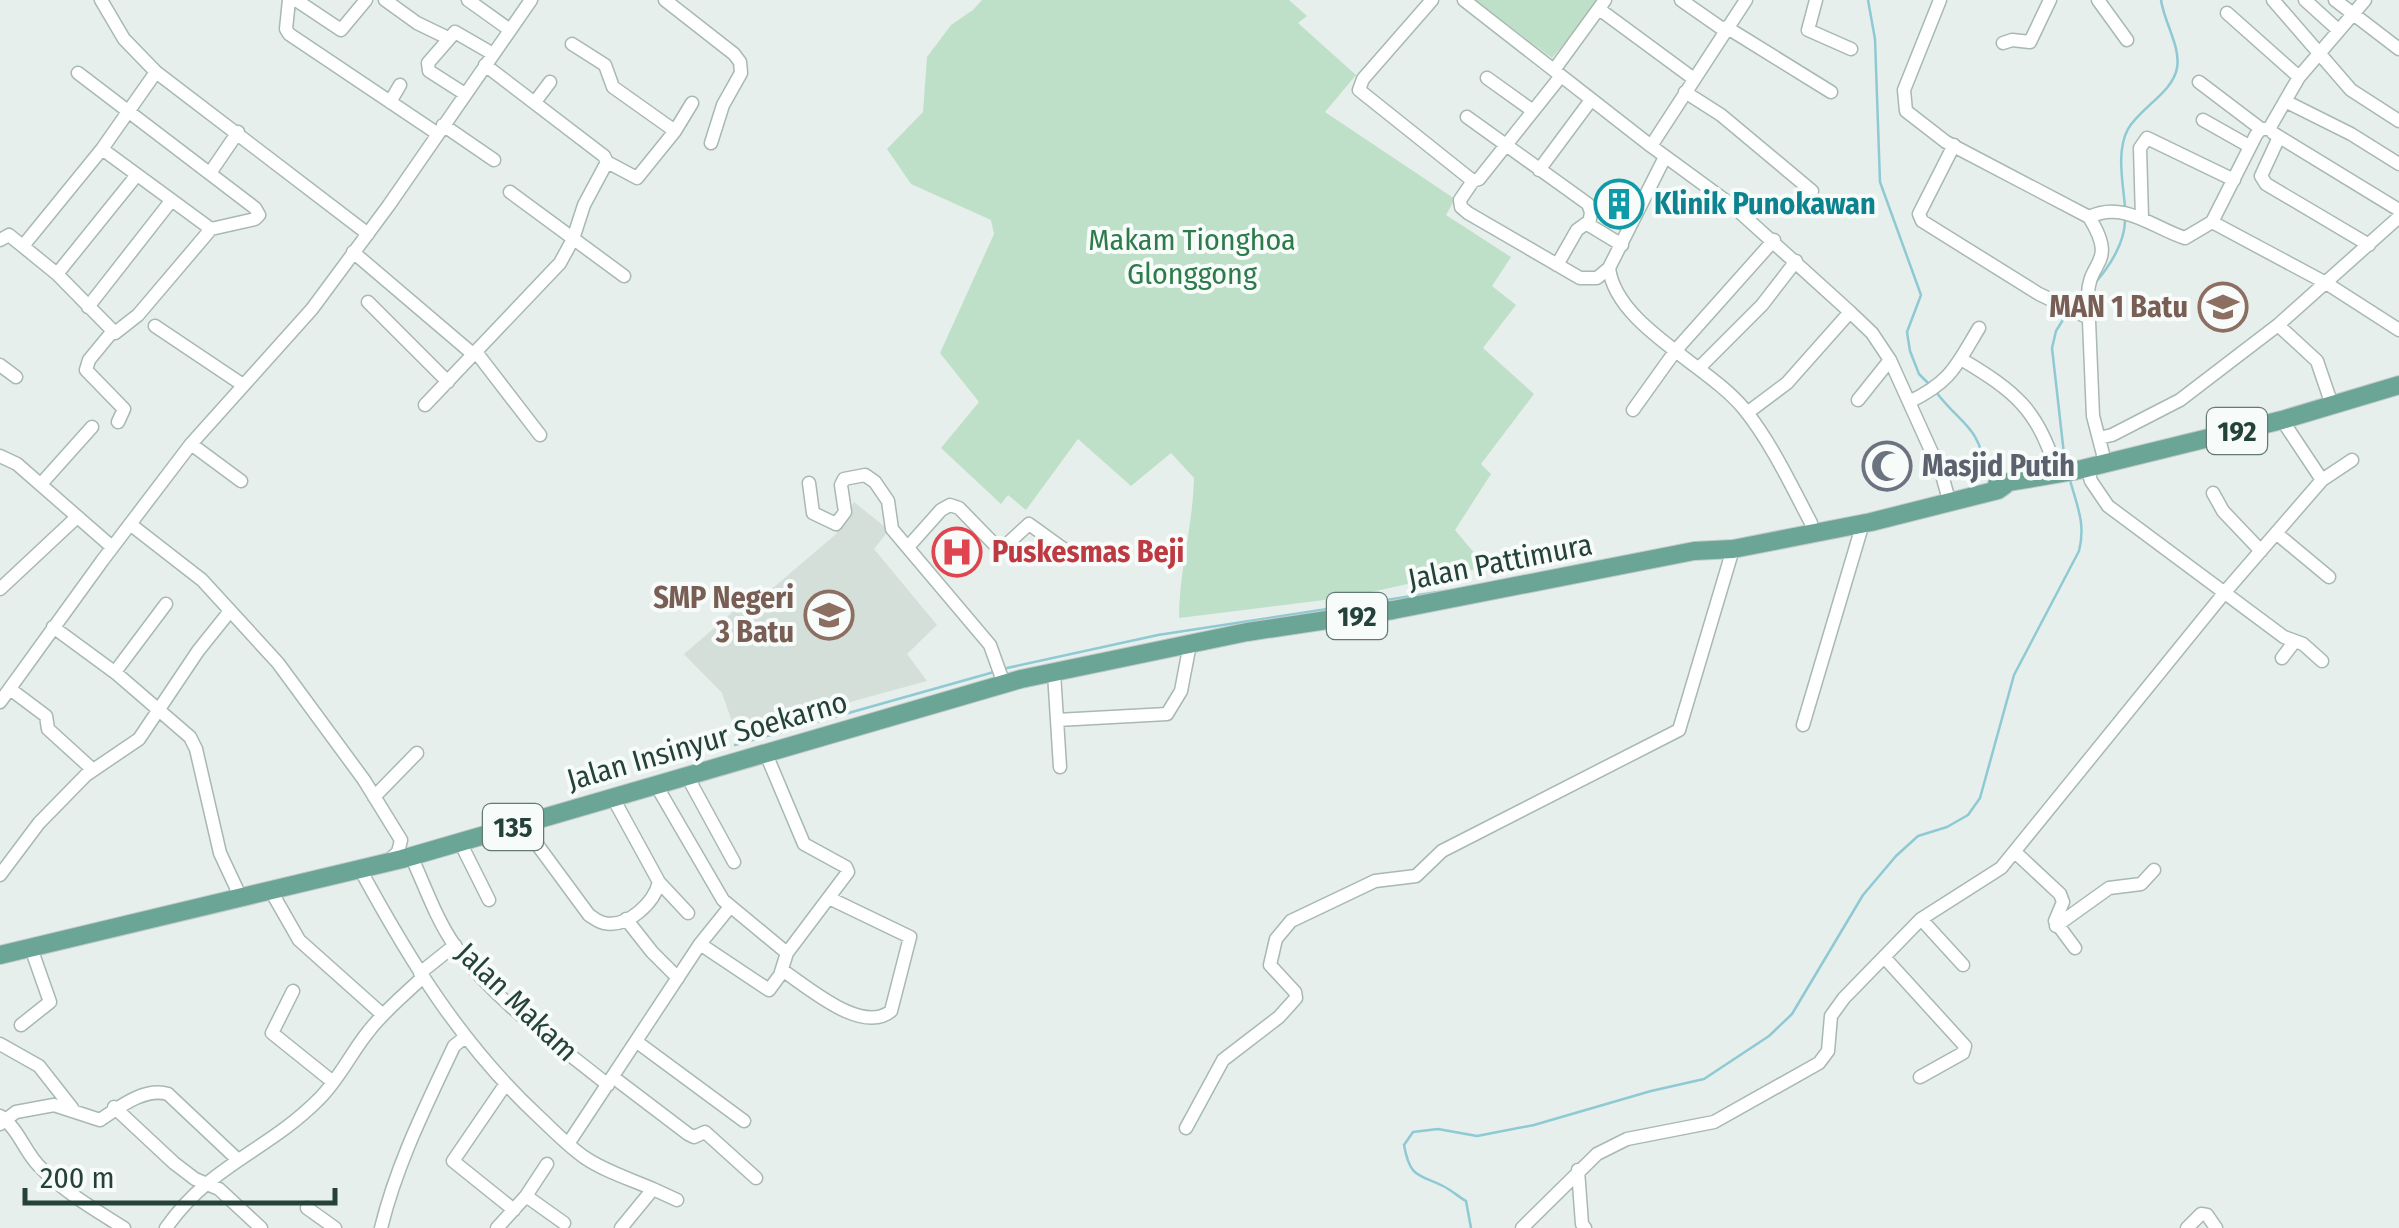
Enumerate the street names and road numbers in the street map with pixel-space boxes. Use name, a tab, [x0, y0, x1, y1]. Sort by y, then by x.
road number: 192	[2207, 408, 2267, 454]
street label: Jalan Pattimura	[1405, 526, 1595, 598]
road number: 192	[1327, 593, 1387, 639]
street label: Jalan Insinyur Soekarno	[563, 684, 851, 798]
road number: 135	[483, 804, 543, 850]
street label: Jalan Makam	[449, 935, 585, 1069]

